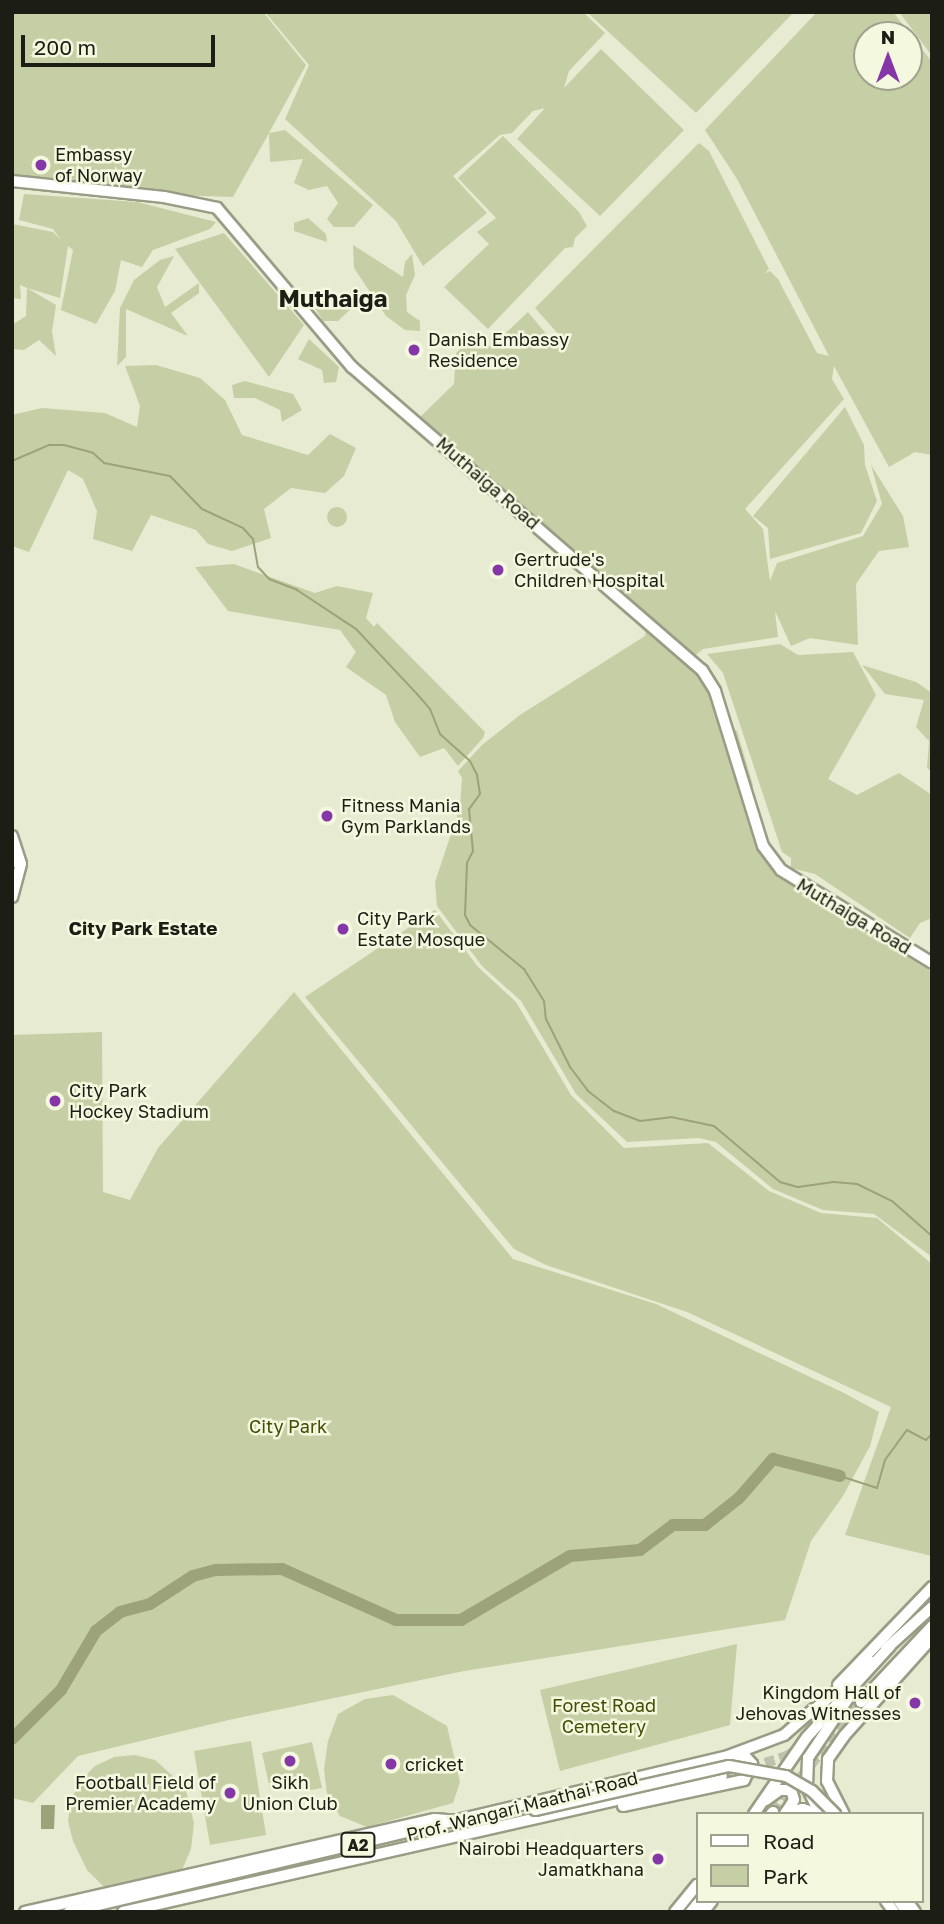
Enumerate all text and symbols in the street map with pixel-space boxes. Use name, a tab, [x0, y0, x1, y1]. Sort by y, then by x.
scale bar	[24, 21, 219, 65]
north arrow	[853, 21, 923, 91]
text: N	[881, 25, 895, 48]
text: 200 m	[34, 34, 96, 60]
place label: Embassy of Norway	[55, 144, 143, 186]
marker: Embassy of Norway	[33, 157, 49, 173]
district label: Muthaiga	[279, 284, 387, 312]
place label: Danish Embassy Residence	[428, 329, 569, 372]
marker: Danish Embassy Residence	[406, 342, 422, 358]
street label: Muthaiga Road	[432, 432, 544, 534]
place label: Gertrude's Children Hospital	[514, 549, 665, 592]
marker: Gertrude's Children Hospital	[488, 560, 508, 580]
place label: Fitness Mania Gym Parklands	[341, 795, 471, 838]
marker: Fitness Mania Gym Parklands	[319, 808, 335, 824]
street label: Muthaiga Road	[793, 873, 915, 959]
place label: City Park Estate Mosque	[357, 908, 485, 950]
district label: City Park Estate	[68, 917, 218, 939]
marker: City Park Estate Mosque	[335, 921, 351, 937]
place label: City Park Hockey Stadium	[69, 1080, 209, 1122]
marker: City Park Hockey Stadium	[47, 1093, 63, 1109]
park label: City Park	[249, 1415, 327, 1437]
place label: Kingdom Hall of Jehovas Witnesses	[735, 1682, 901, 1724]
park label: Forest Road Cemetery	[552, 1695, 656, 1738]
marker: Kingdom Hall of Jehovas Witnesses	[907, 1695, 923, 1711]
marker: Sikh Union Club	[282, 1753, 298, 1769]
place label: cricket	[405, 1753, 464, 1775]
marker: cricket	[383, 1756, 399, 1772]
street label: Prof. Wangari Maathai Road	[404, 1767, 640, 1845]
place label: Football Field of Premier Academy	[65, 1772, 216, 1814]
place label: Sikh Union Club	[242, 1772, 338, 1814]
marker: Football Field of Premier Academy	[222, 1785, 238, 1801]
legend	[696, 1812, 923, 1903]
text: Road	[763, 1828, 814, 1854]
road number: A2	[339, 1832, 377, 1857]
place label: Nairobi Headquarters Jamatkhana	[458, 1838, 644, 1881]
marker: Nairobi Headquarters Jamatkhana	[650, 1851, 666, 1867]
text: Park	[763, 1863, 808, 1889]

